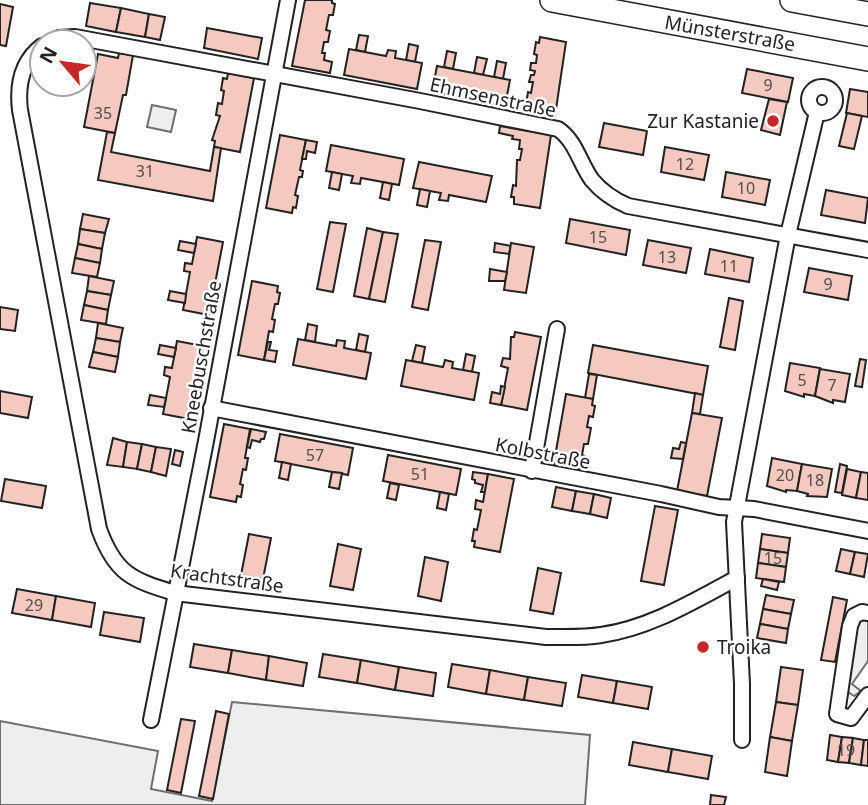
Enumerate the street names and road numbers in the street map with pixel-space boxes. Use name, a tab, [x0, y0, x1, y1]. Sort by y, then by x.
street label: Münsterstraße	[663, 9, 797, 57]
street label: Ehmsenstraße	[427, 71, 559, 123]
street label: Kneebuschstraße	[175, 278, 227, 436]
street label: Kolbstraße	[493, 431, 593, 475]
street label: Krachtstraße	[169, 557, 285, 599]

